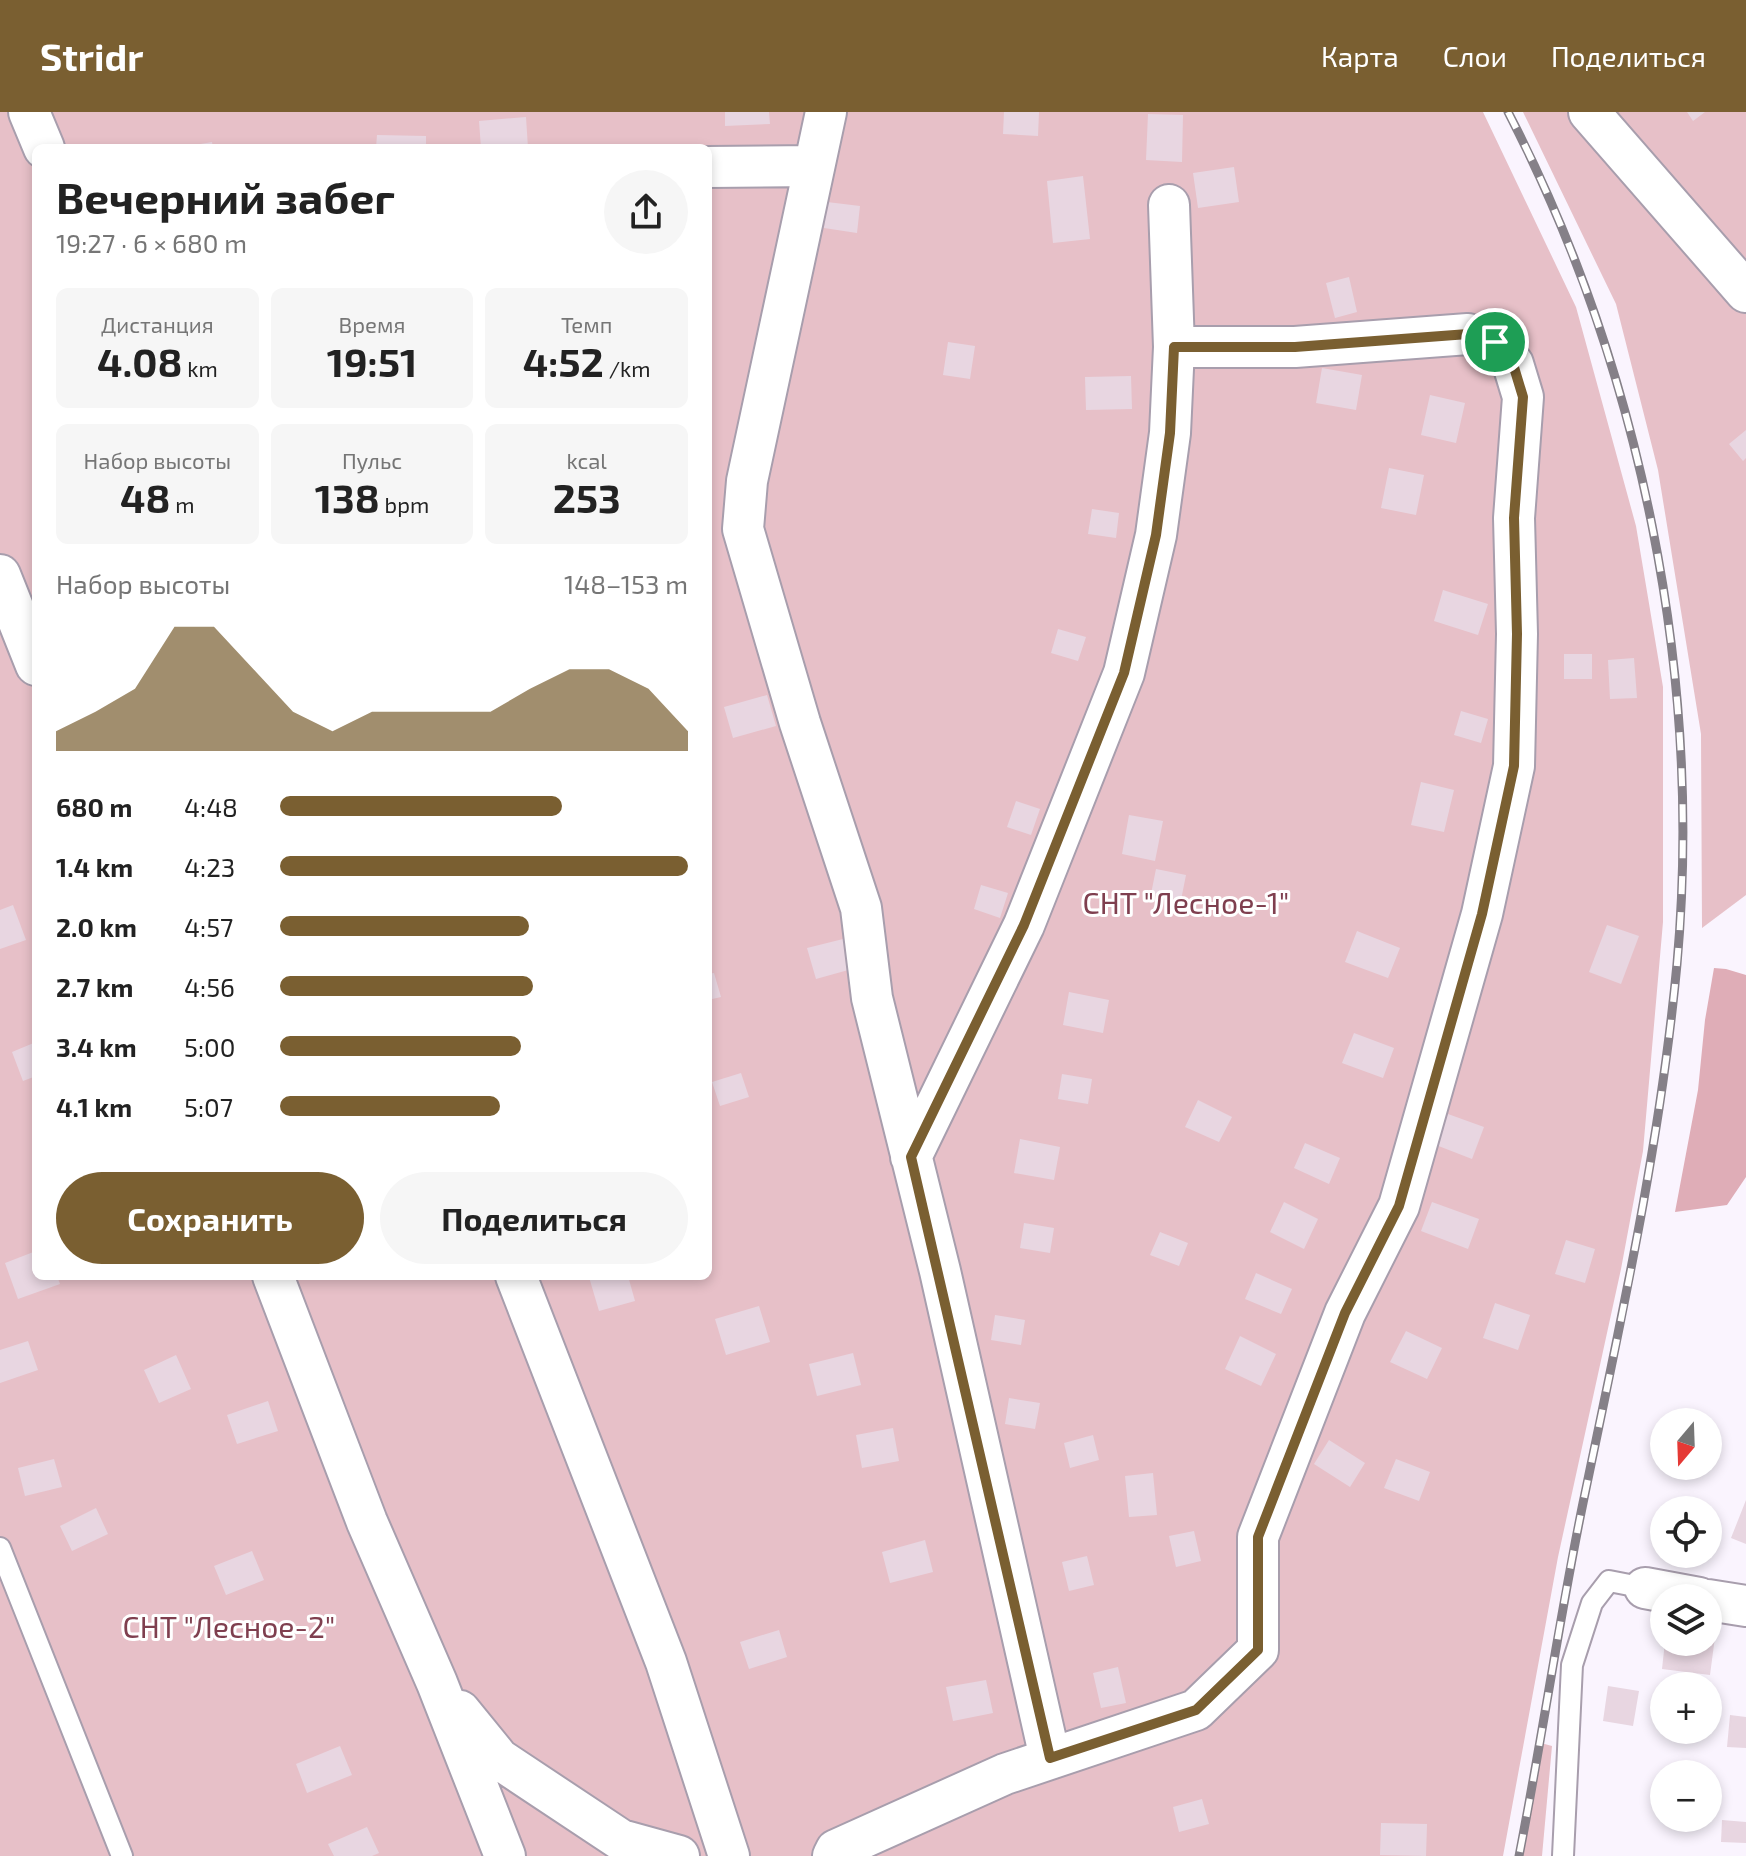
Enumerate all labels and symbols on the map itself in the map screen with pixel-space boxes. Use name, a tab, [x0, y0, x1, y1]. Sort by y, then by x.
pin	[1461, 308, 1529, 376]
park label: СНТ "Лесное-1"	[1083, 884, 1289, 920]
north arrow	[1650, 1408, 1722, 1480]
park label: СНТ "Лесное-2"	[123, 1608, 335, 1644]

